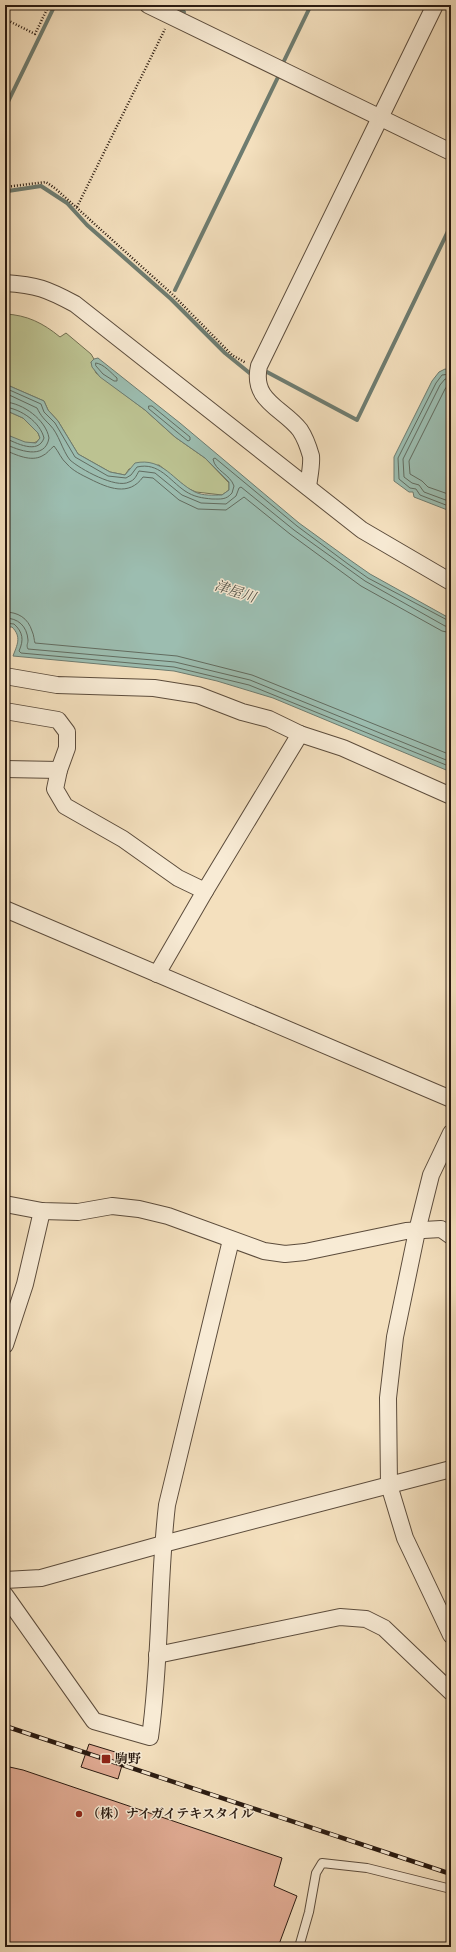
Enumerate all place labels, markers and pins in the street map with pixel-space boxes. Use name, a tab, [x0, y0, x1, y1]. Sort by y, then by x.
place label: 駒野	[115, 1751, 141, 1767]
marker: 駒野	[100, 1753, 112, 1765]
place label: （株）ナイガイテキスタイル	[87, 1806, 254, 1822]
marker: （株）ナイガイテキスタイル	[74, 1809, 84, 1819]

